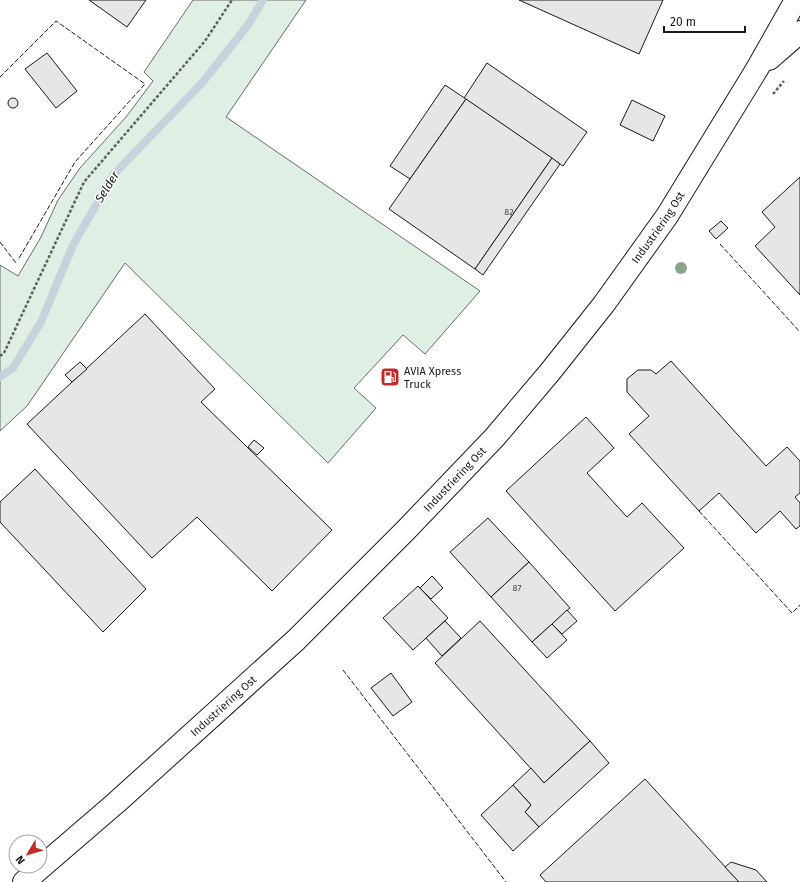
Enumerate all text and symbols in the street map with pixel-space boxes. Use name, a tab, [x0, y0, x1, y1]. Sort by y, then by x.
scale bar	[664, 8, 745, 34]
text: 20 m	[670, 15, 696, 29]
water label: Selder	[92, 169, 122, 206]
street label: Industriering Ost	[629, 189, 687, 266]
house number: 82	[504, 207, 514, 217]
place label: AVIA Xpress Truck	[404, 365, 461, 391]
fuel station icon: AVIA Xpress Truck	[379, 366, 401, 388]
street label: Industriering Ost	[421, 444, 489, 514]
house number: 87	[513, 583, 521, 593]
street label: Industriering Ost	[188, 673, 259, 739]
north arrow	[8, 834, 48, 874]
text: N	[13, 853, 28, 867]

